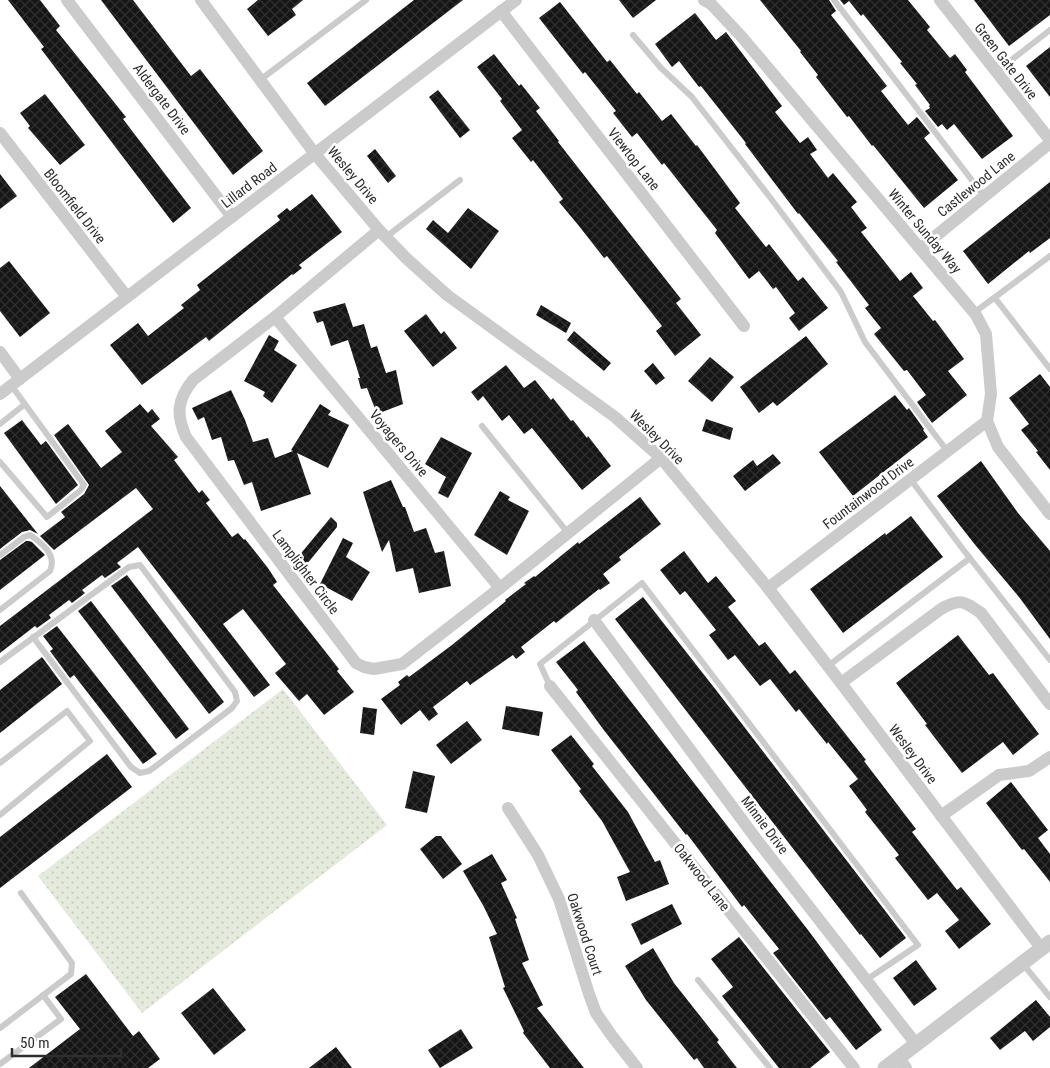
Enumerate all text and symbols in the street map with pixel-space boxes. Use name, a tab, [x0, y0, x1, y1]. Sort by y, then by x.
street label: Green Gate Drive	[971, 20, 1041, 103]
street label: Aldergate Drive	[130, 60, 194, 138]
street label: Viewtop Lane	[605, 125, 664, 194]
street label: Wesley Drive	[324, 143, 382, 207]
street label: Castlewood Lane	[934, 148, 1018, 220]
street label: Lillard Road	[218, 159, 280, 211]
street label: Bloomfield Drive	[41, 166, 109, 247]
street label: Winter Sunday Way	[885, 186, 965, 277]
street label: Voyagers Drive	[366, 406, 432, 480]
street label: Wesley Drive	[627, 407, 688, 468]
street label: Fountainwood Drive	[820, 453, 917, 532]
street label: Lamplighter Circle	[269, 527, 343, 617]
street label: Wesley Drive	[886, 721, 941, 787]
street label: Minnie Drive	[738, 793, 792, 857]
street label: Oakwood Lane	[671, 840, 734, 914]
street label: Oakwood Court	[564, 891, 606, 977]
scale bar	[12, 1026, 121, 1058]
text: 50 m	[20, 1034, 50, 1052]

